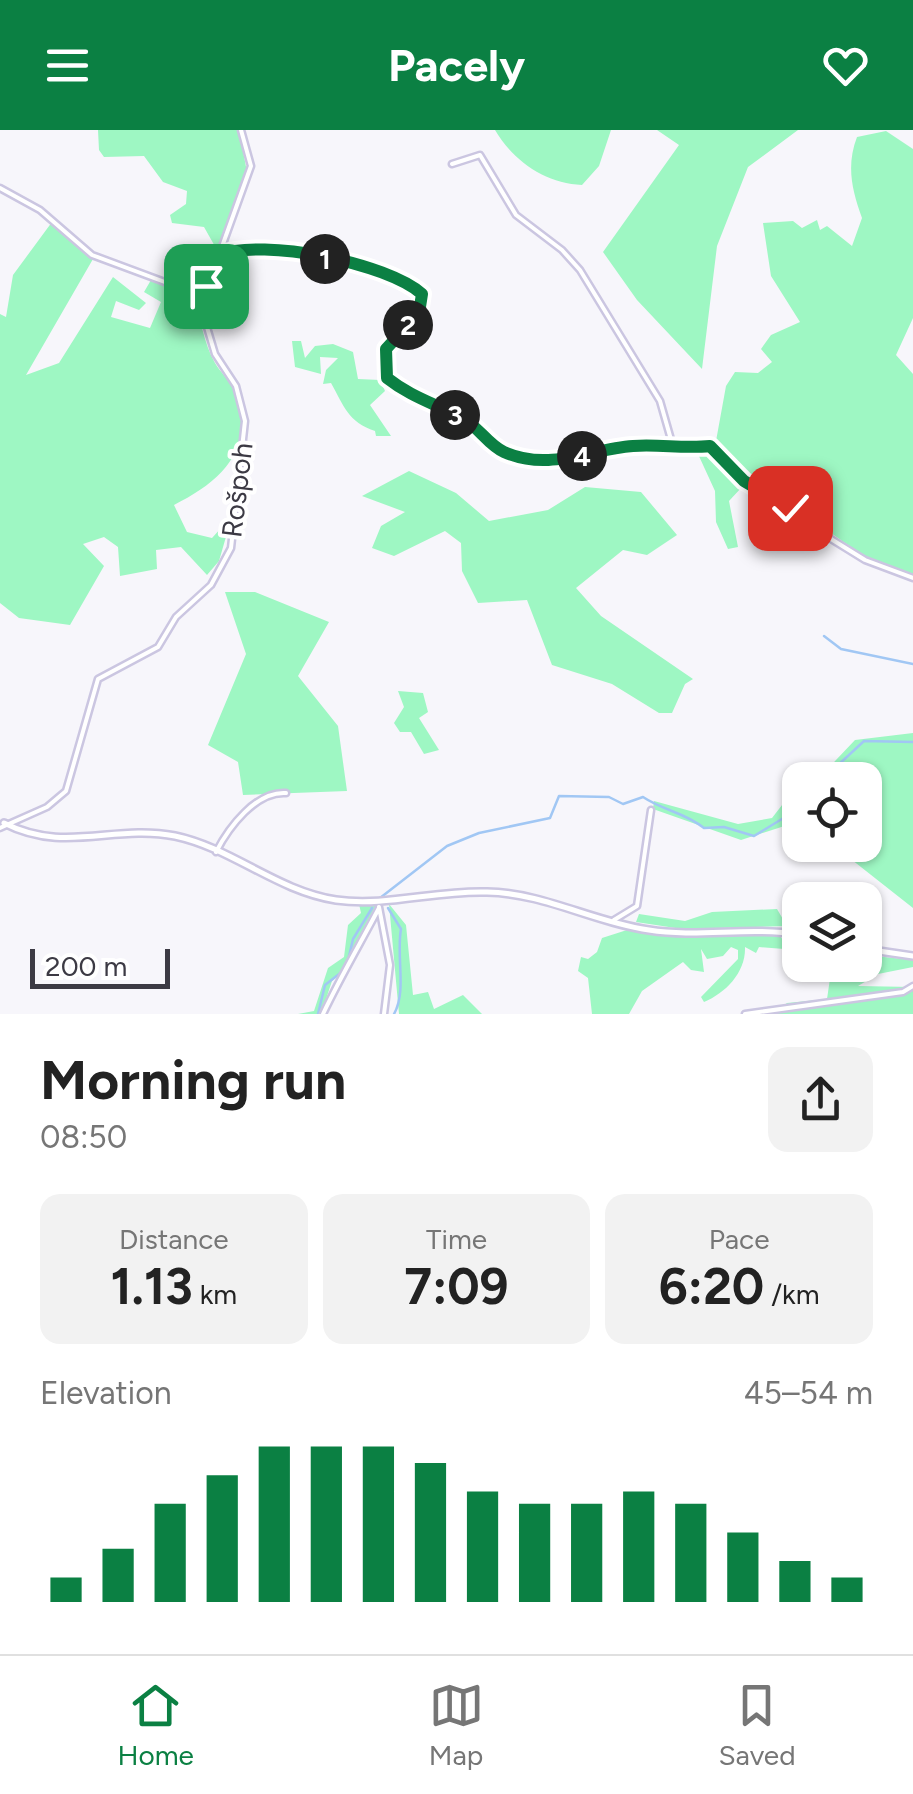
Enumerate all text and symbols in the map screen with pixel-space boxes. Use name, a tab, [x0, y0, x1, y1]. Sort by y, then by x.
icon: menu	[40, 38, 95, 93]
text: Pacely	[388, 38, 525, 92]
icon: heart	[818, 38, 873, 93]
pin: 1	[300, 234, 350, 284]
text: 1	[319, 242, 331, 276]
pin	[164, 244, 249, 329]
icon: arrive	[179, 259, 234, 314]
pin: 2	[383, 300, 433, 350]
text: 2	[400, 308, 416, 342]
pin: 3	[430, 390, 480, 440]
text: 3	[447, 398, 463, 432]
pin: 4	[557, 431, 607, 481]
text: 4	[573, 439, 591, 473]
street label: Rošpoh	[214, 441, 260, 539]
pin	[748, 466, 833, 551]
icon: check	[763, 481, 818, 536]
map controls	[782, 762, 882, 982]
button: locate	[782, 762, 882, 862]
button: layers	[782, 882, 882, 982]
scale bar	[30, 944, 170, 988]
text: 200 m	[45, 949, 127, 983]
text: Morning run	[40, 1047, 346, 1113]
button: share	[768, 1047, 873, 1152]
text: 08:50	[40, 1118, 127, 1156]
text: Distance	[119, 1222, 229, 1256]
text: Time	[426, 1222, 487, 1256]
text: Pace	[709, 1222, 769, 1256]
text: 1.13	[110, 1256, 193, 1317]
text: 7:09	[404, 1256, 509, 1317]
text: 6:20	[659, 1256, 764, 1317]
text: km	[193, 1277, 237, 1311]
text: /km	[764, 1277, 819, 1311]
text: Elevation	[40, 1374, 172, 1412]
text: 45–54 m	[744, 1374, 873, 1412]
tab: Home	[117, 1678, 194, 1772]
tab: Map	[429, 1678, 484, 1772]
tab: Saved	[718, 1678, 796, 1772]

